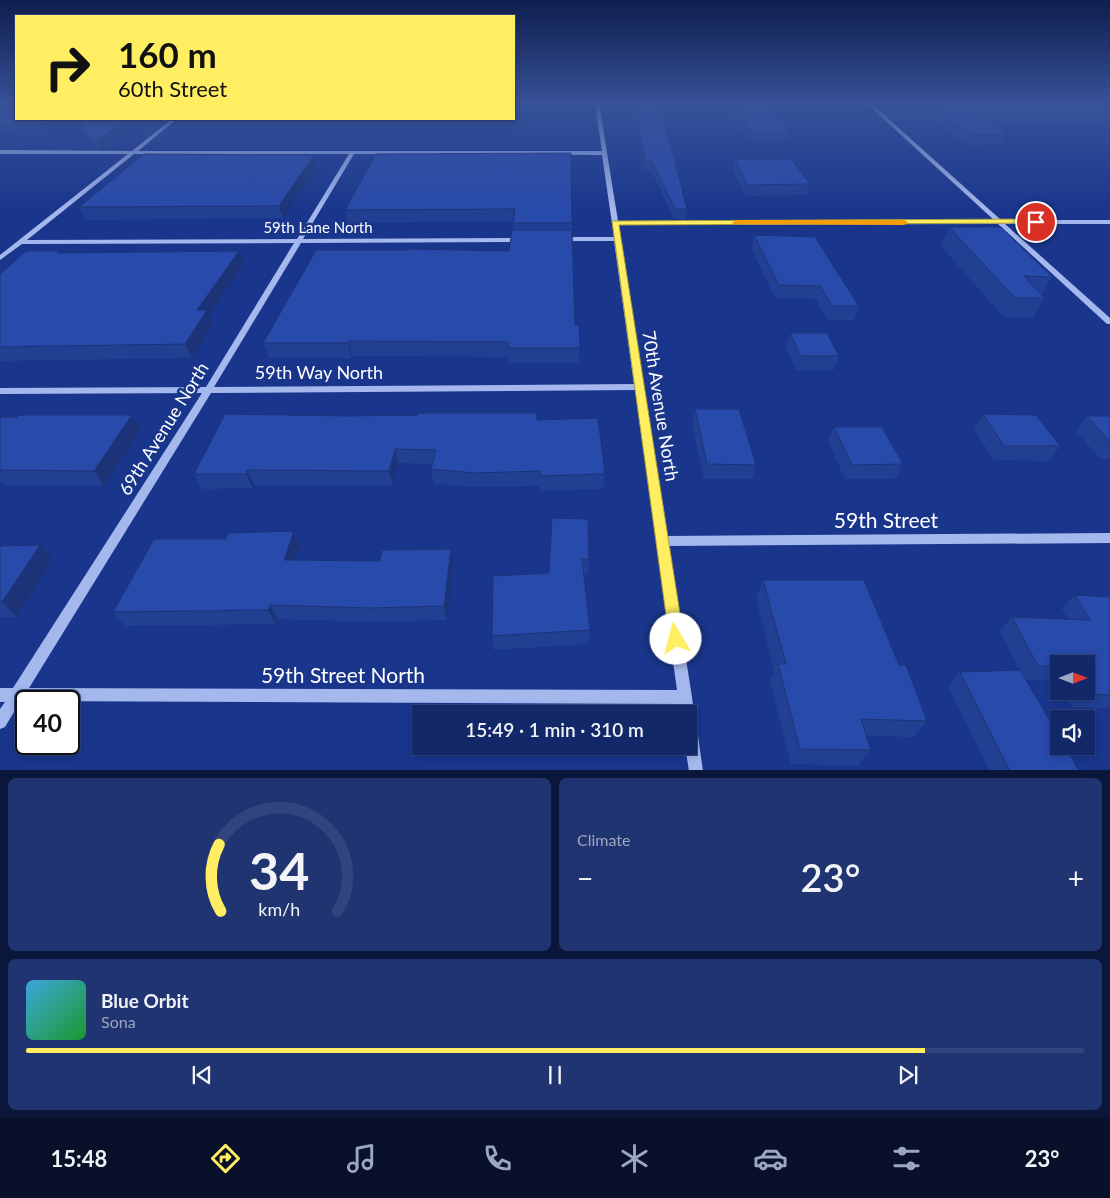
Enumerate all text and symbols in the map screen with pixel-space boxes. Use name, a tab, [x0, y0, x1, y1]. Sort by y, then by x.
text: 160 m	[118, 33, 217, 75]
icon: right	[35, 35, 100, 100]
text: 60th Street	[118, 75, 227, 102]
pin	[1015, 201, 1057, 243]
icon: arrive	[1022, 208, 1050, 236]
street label: 59th Lane North	[263, 218, 373, 236]
street label: 70th Avenue North	[638, 329, 684, 483]
street label: 69th Avenue North	[113, 358, 213, 499]
street label: 59th Way North	[255, 361, 383, 383]
street label: 59th Street	[834, 507, 939, 532]
position arrow	[649, 612, 701, 664]
north arrow	[1050, 655, 1095, 700]
map controls	[1050, 655, 1095, 755]
street label: 59th Street North	[261, 662, 425, 687]
speed limit sign: 40	[15, 690, 80, 755]
button: sound	[1050, 710, 1095, 755]
text: 15:49 · 1 min · 310 m	[465, 718, 644, 741]
text: Climate	[577, 830, 630, 849]
text: 34	[249, 839, 310, 901]
text: 23°	[801, 854, 860, 900]
text: −	[577, 861, 593, 895]
text: +	[1068, 861, 1084, 895]
text: km/h	[259, 898, 300, 920]
text: Blue Orbit	[101, 989, 189, 1012]
text: Sona	[101, 1012, 136, 1031]
icon: previous	[188, 1061, 216, 1089]
icon: pause	[541, 1061, 569, 1089]
icon: next	[894, 1061, 922, 1089]
icon: directions	[208, 1141, 243, 1176]
icon: music	[344, 1141, 379, 1176]
icon: phone	[480, 1141, 515, 1176]
icon: climate	[617, 1141, 652, 1176]
icon: car	[753, 1141, 788, 1176]
icon: filters	[889, 1141, 924, 1176]
text: 15:48	[51, 1145, 107, 1172]
text: 23°	[1025, 1145, 1059, 1172]

